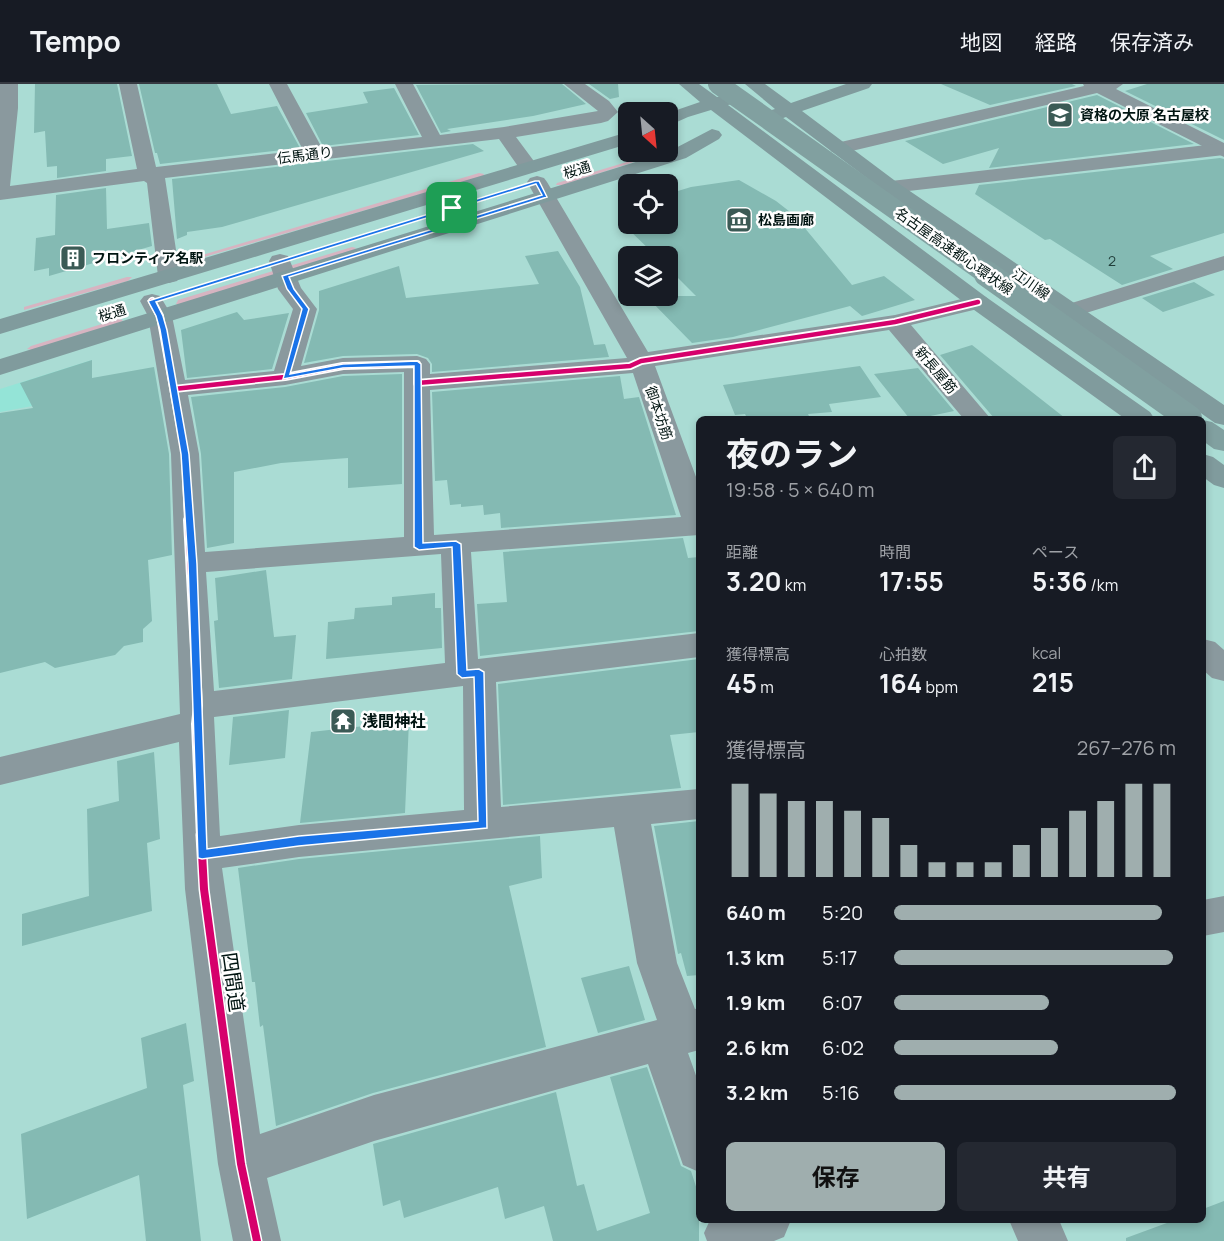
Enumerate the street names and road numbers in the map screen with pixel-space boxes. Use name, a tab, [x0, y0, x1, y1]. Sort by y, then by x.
street label: 伝馬通り	[276, 142, 334, 167]
street label: 桜通	[561, 156, 593, 183]
street label: 名古屋高速都心環状線	[891, 203, 1017, 299]
street label: 江川線	[1009, 264, 1054, 303]
street label: 桜通	[96, 299, 128, 326]
street label: 新長屋筋	[911, 342, 962, 397]
street label: 御本坊筋	[641, 383, 678, 442]
street label: 四間道	[216, 950, 251, 1014]

